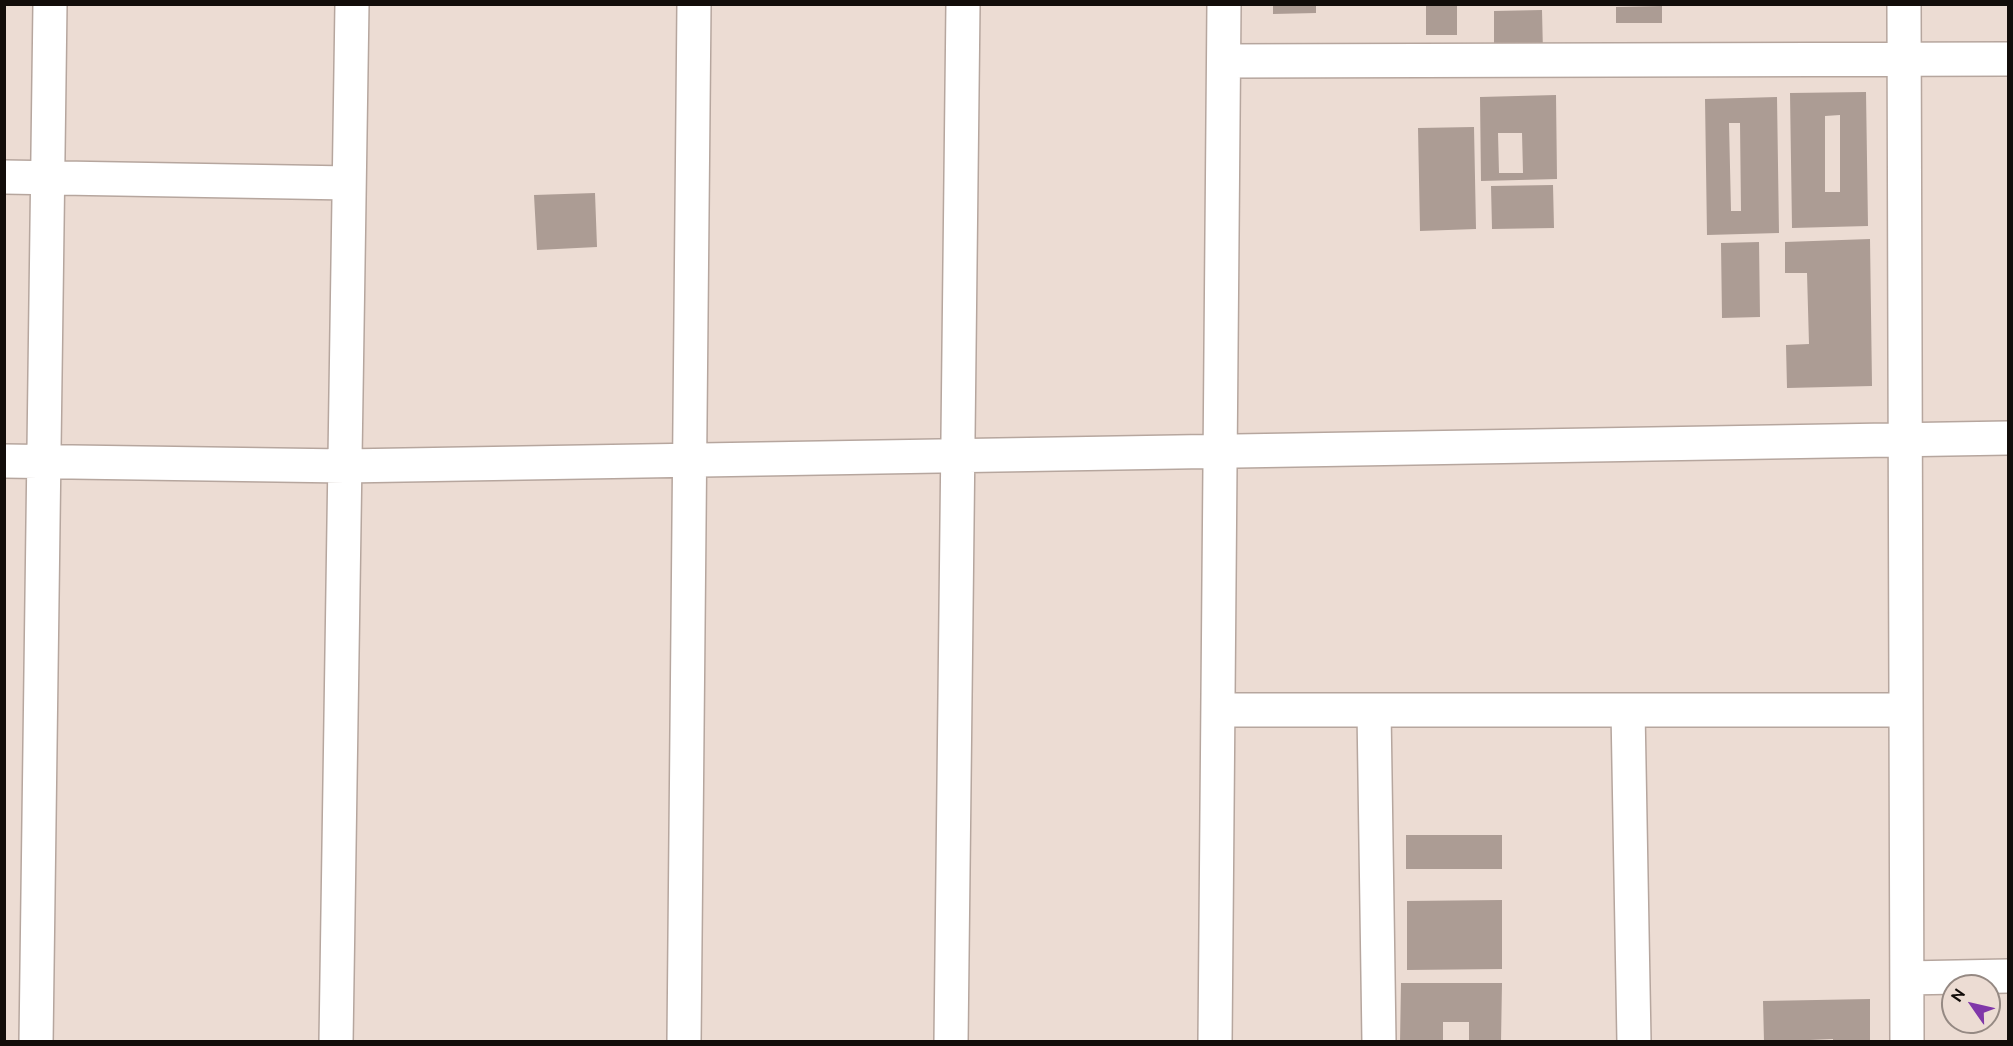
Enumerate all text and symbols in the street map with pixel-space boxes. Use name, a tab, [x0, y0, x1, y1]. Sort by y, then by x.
north arrow	[1941, 974, 2001, 1034]
text: N	[1947, 985, 1969, 1005]

